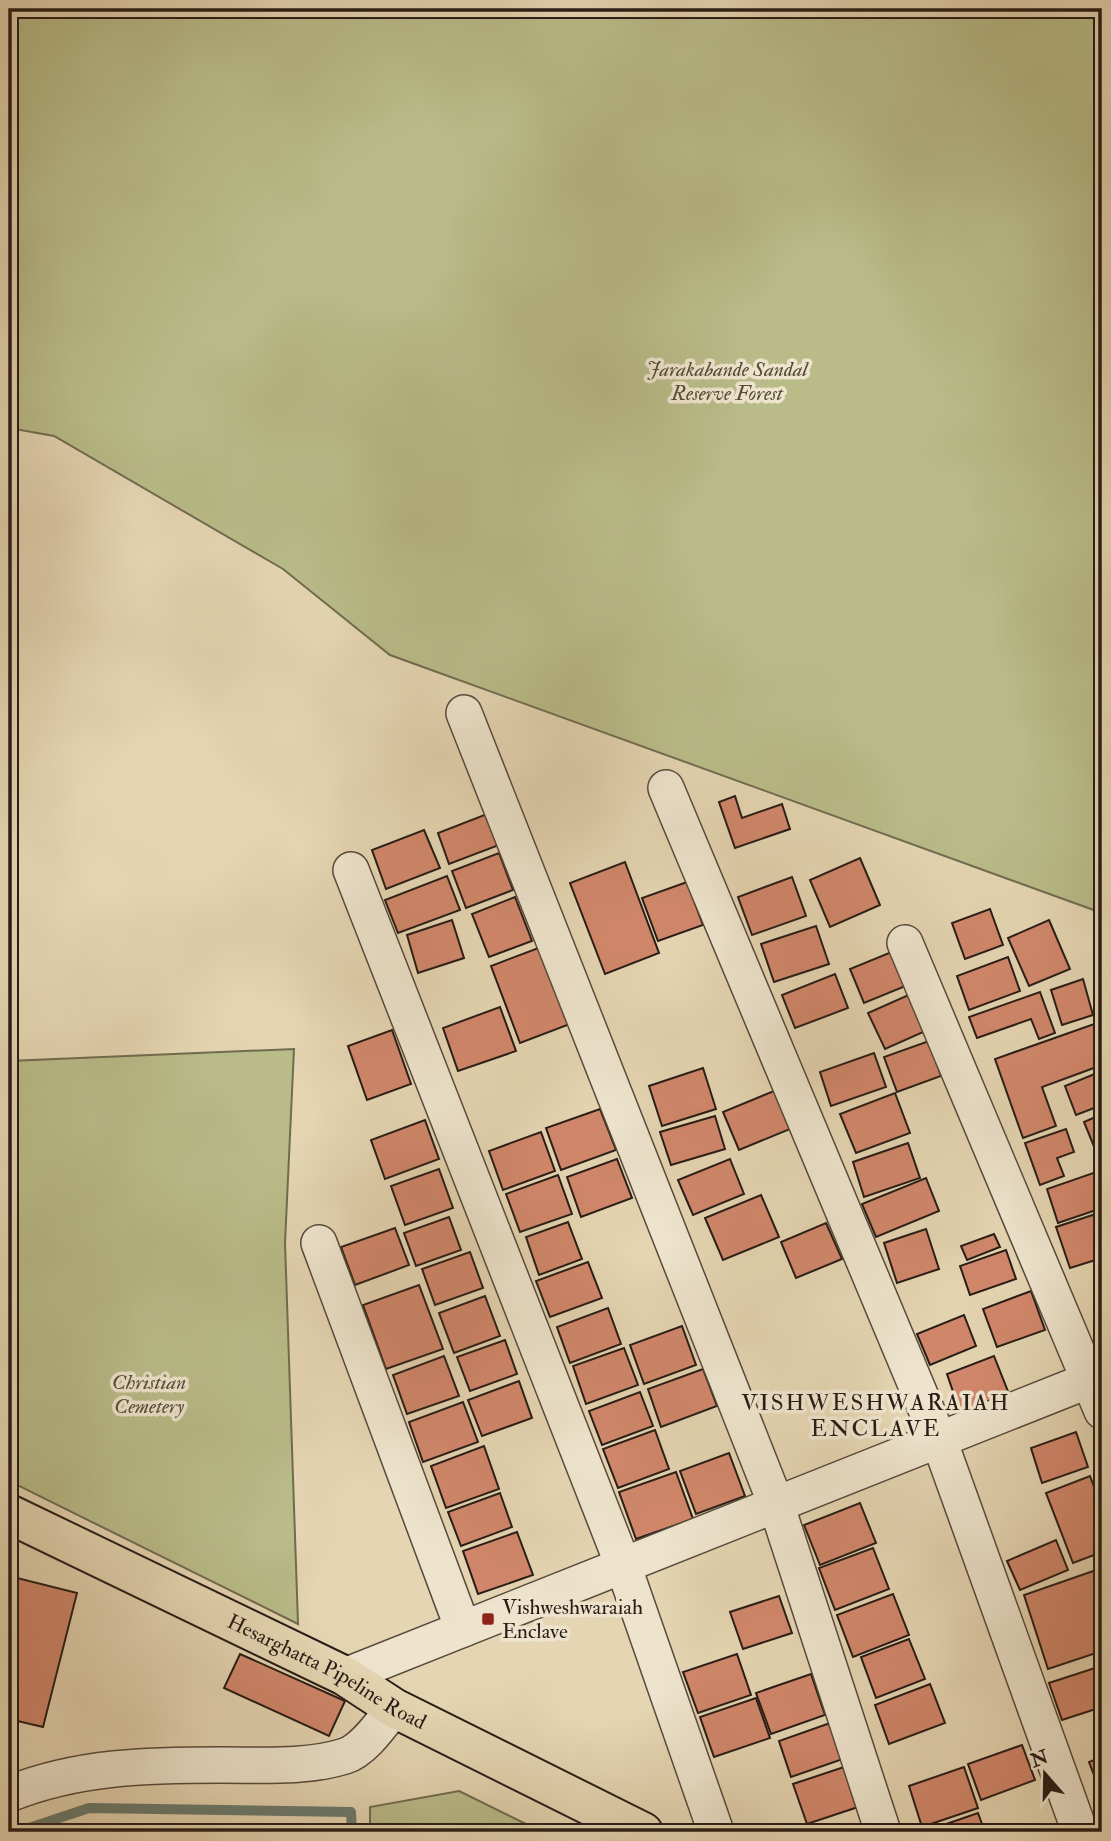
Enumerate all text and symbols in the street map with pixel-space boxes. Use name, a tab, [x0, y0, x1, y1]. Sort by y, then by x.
park label: Jarakabande Sandal Reserve Forest	[647, 356, 809, 407]
park label: Christian Cemetery	[112, 1369, 186, 1420]
district label: VISHWESHWARAIAH ENCLAVE	[741, 1388, 1011, 1443]
place label: Vishweshwaraiah Enclave	[502, 1594, 643, 1645]
street label: Hesarghatta Pipeline Road	[223, 1608, 431, 1736]
marker: Vishweshwaraiah Enclave	[480, 1611, 496, 1627]
north arrow	[1010, 1740, 1080, 1810]
text: N	[1026, 1744, 1053, 1773]

